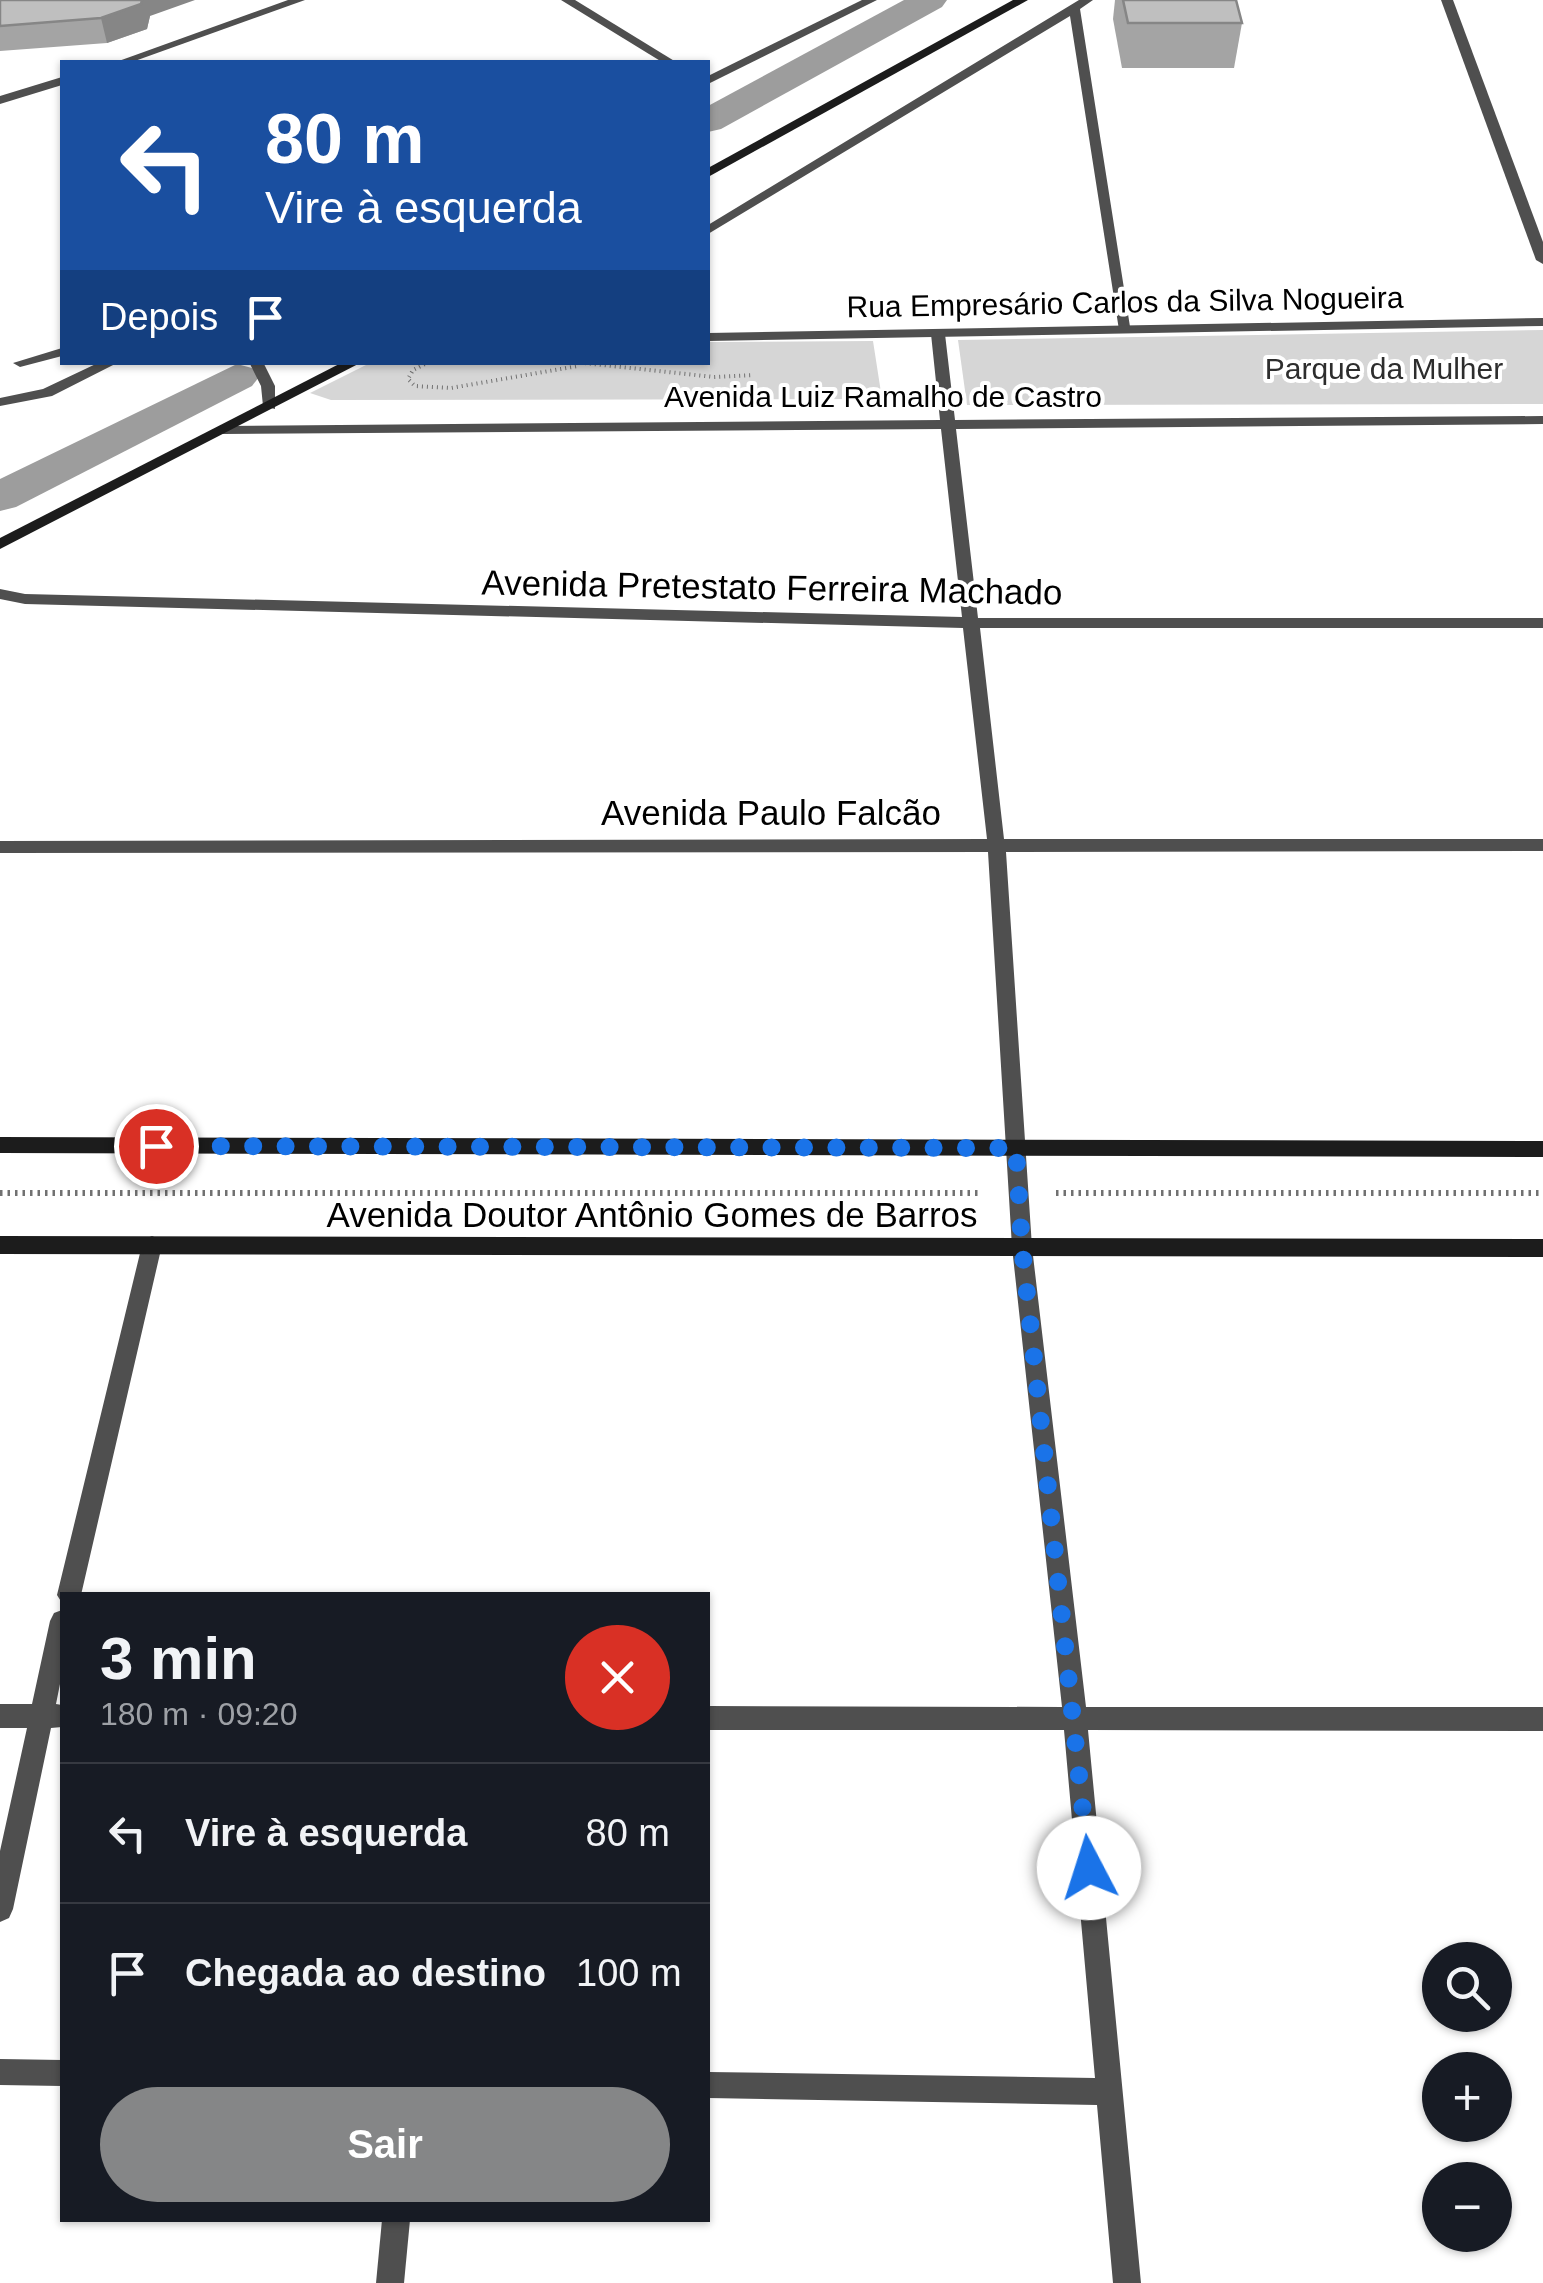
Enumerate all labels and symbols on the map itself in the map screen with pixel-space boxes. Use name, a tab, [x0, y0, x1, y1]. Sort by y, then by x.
street label: Rua Empresário Carlos da Silva Nogueira	[846, 281, 1404, 323]
park label: Parque da Mulher	[1265, 352, 1503, 385]
street label: Avenida Luiz Ramalho de Castro	[664, 380, 1102, 413]
street label: Avenida Pretestato Ferreira Machado	[481, 562, 1063, 612]
street label: Avenida Paulo Falcão	[601, 793, 941, 832]
pin	[114, 1104, 199, 1189]
street label: Avenida Doutor Antônio Gomes de Barros	[326, 1195, 978, 1234]
position arrow	[1037, 1816, 1141, 1920]

